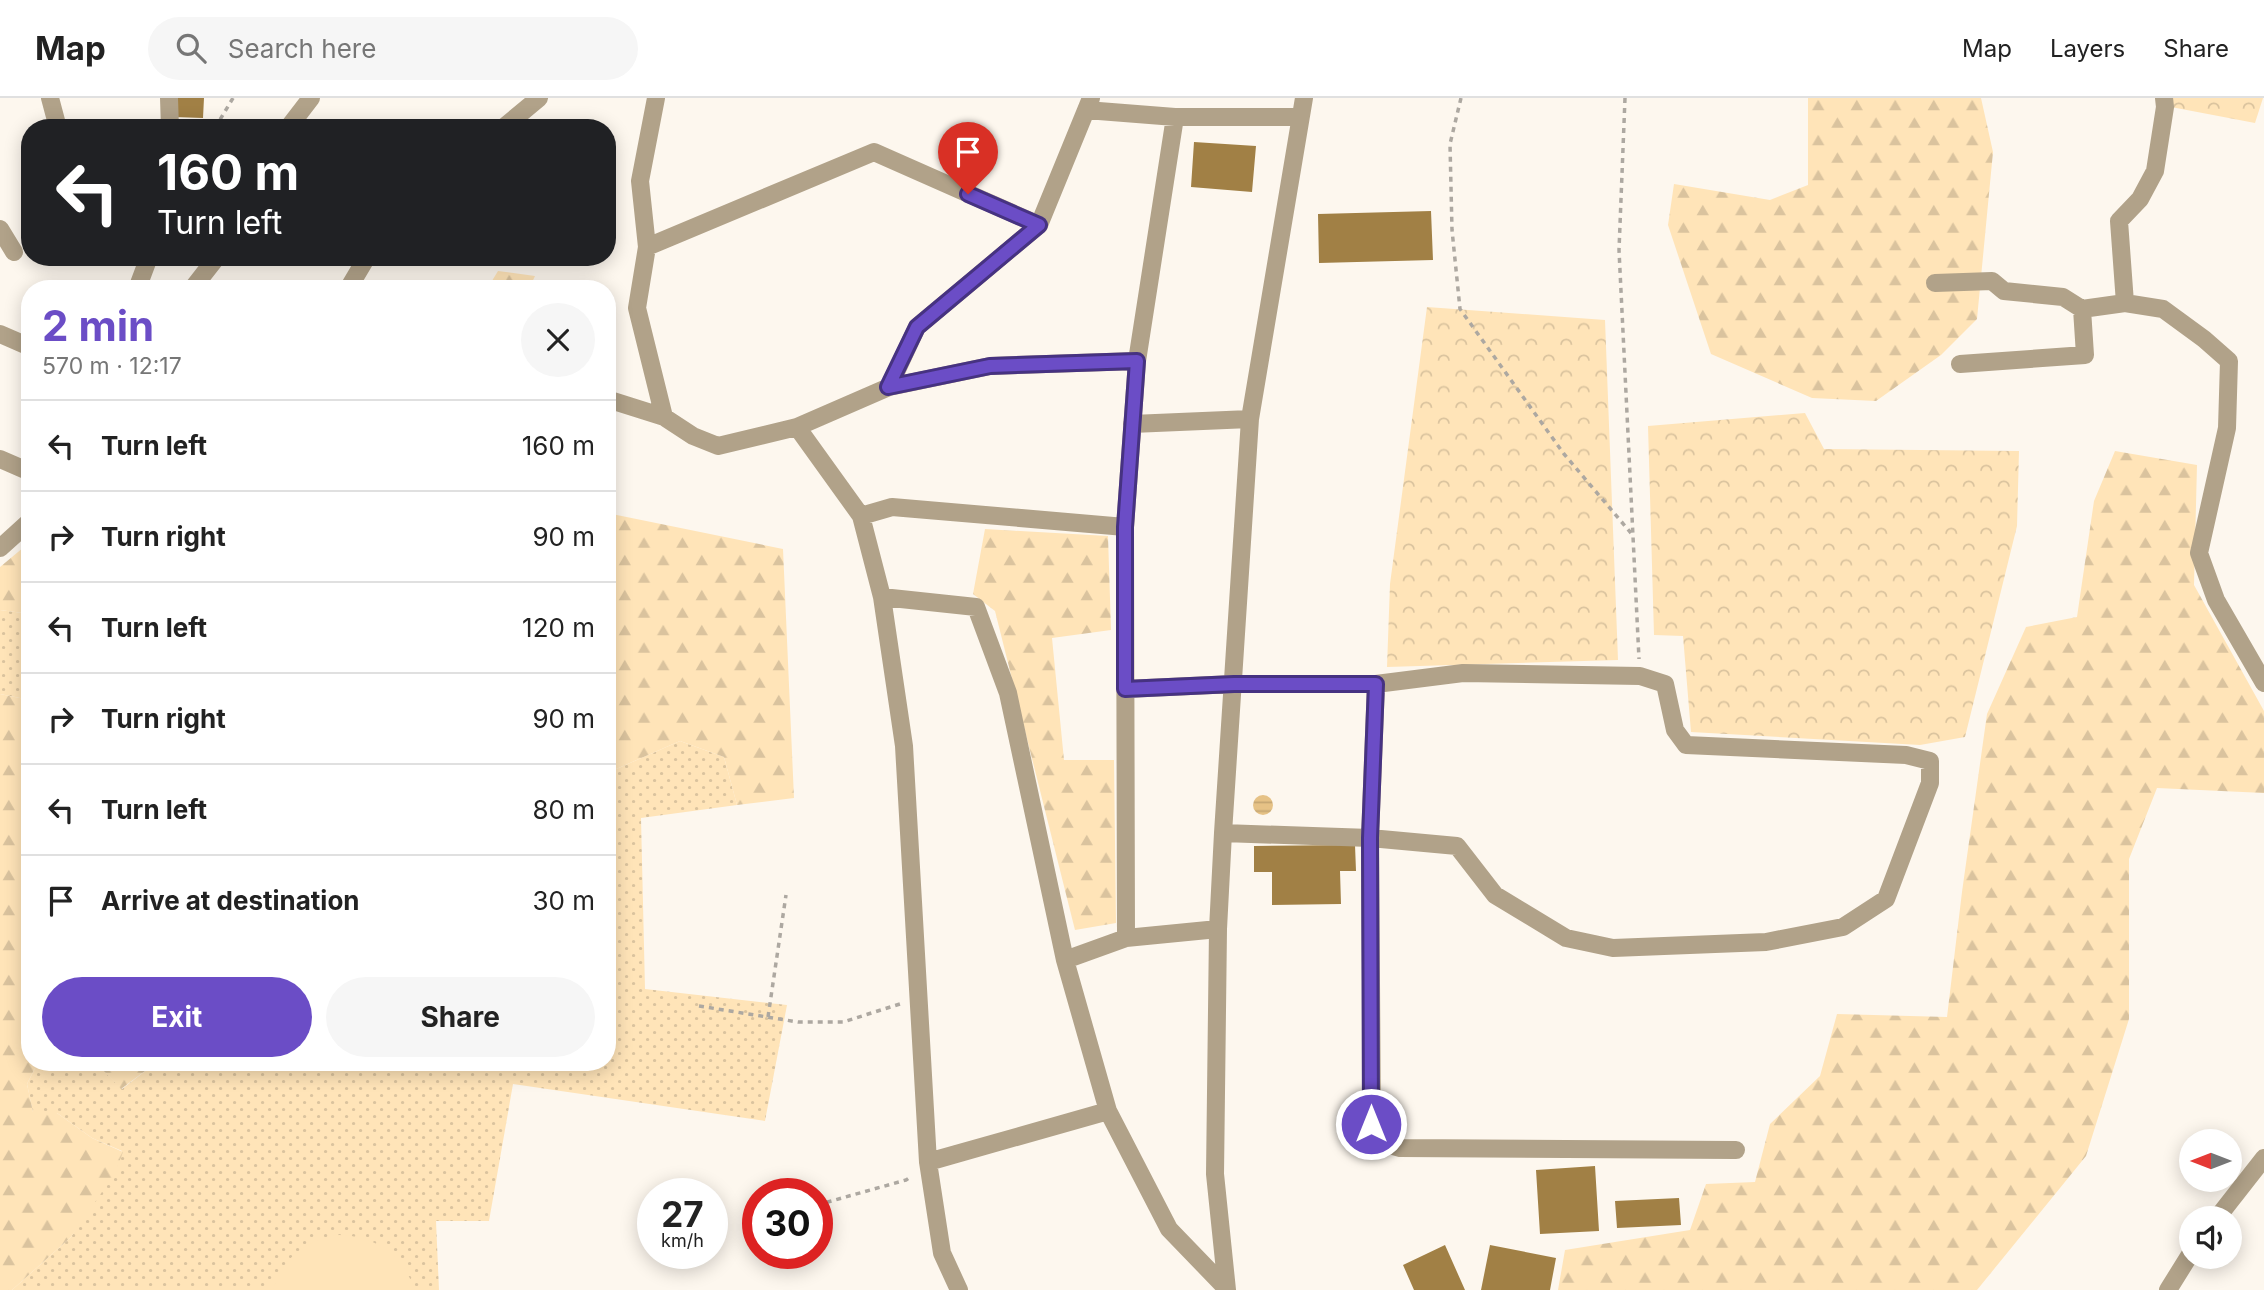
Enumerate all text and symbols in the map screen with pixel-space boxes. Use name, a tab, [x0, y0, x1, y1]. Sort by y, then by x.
search box	[148, 17, 638, 80]
text: Map	[35, 28, 106, 68]
icon: search	[172, 29, 210, 67]
text: Search here	[228, 33, 376, 64]
text: Map	[1962, 34, 2012, 63]
text: Layers	[2050, 34, 2125, 63]
text: Share	[2163, 34, 2229, 63]
pin	[938, 122, 998, 194]
icon: arrive	[949, 133, 987, 171]
text: 160 m	[157, 143, 299, 202]
icon: left	[42, 147, 133, 238]
text: Turn left	[157, 203, 282, 242]
text: 2 min	[42, 300, 154, 351]
button: close	[521, 303, 595, 377]
text: 570 m · 12:17	[42, 352, 182, 380]
icon: left	[42, 427, 80, 465]
text: Turn left	[101, 430, 207, 461]
text: 160 m	[522, 430, 595, 461]
icon: right	[42, 518, 80, 556]
text: Turn right	[101, 521, 226, 552]
text: 90 m	[532, 521, 595, 552]
icon: left	[42, 609, 80, 647]
text: Turn left	[101, 612, 207, 643]
text: 120 m	[522, 612, 595, 643]
icon: right	[42, 700, 80, 738]
text: Turn right	[101, 703, 226, 734]
text: 90 m	[532, 703, 595, 734]
icon: left	[42, 791, 80, 829]
text: Turn left	[101, 794, 207, 825]
text: 80 m	[532, 794, 595, 825]
icon: arrive	[42, 882, 80, 920]
text: Arrive at destination	[101, 885, 360, 916]
text: 30 m	[532, 885, 595, 916]
button: Exit	[42, 977, 312, 1057]
button: Share	[326, 977, 595, 1057]
position arrow	[1334, 1087, 1408, 1161]
north arrow	[2179, 1129, 2242, 1192]
map controls	[2179, 1129, 2242, 1269]
speed limit sign: 30	[742, 1178, 833, 1269]
text: 27	[661, 1193, 704, 1235]
button: sound	[2179, 1206, 2242, 1269]
text: km/h	[661, 1230, 704, 1251]

